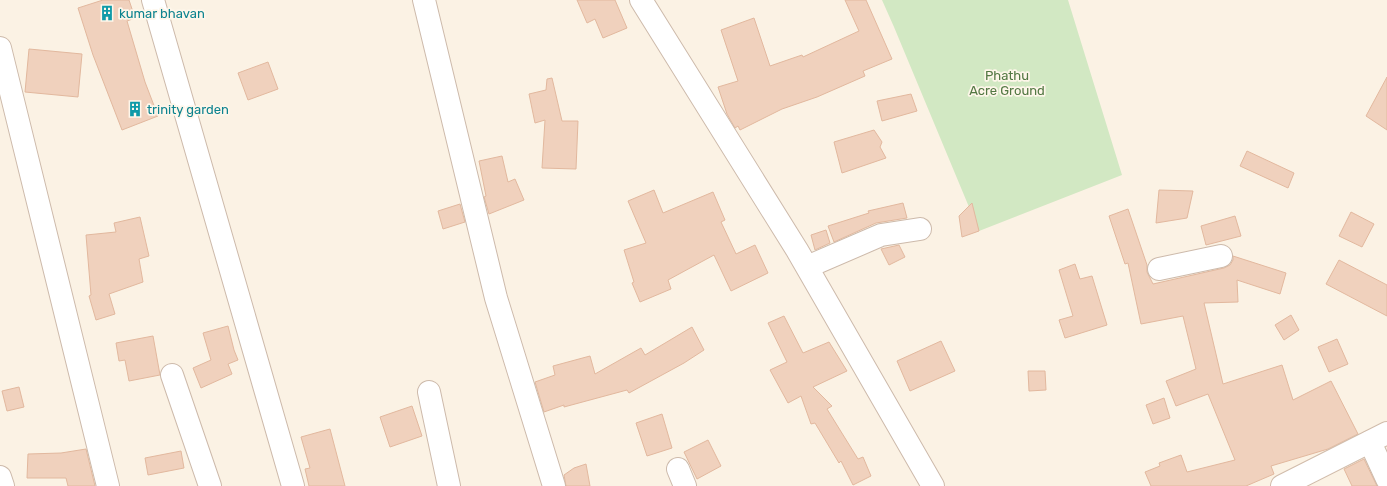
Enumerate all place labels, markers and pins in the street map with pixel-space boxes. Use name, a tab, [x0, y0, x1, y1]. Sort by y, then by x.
building icon: kumar bhavan	[98, 4, 116, 22]
place label: kumar bhavan	[119, 6, 205, 21]
building icon: trinity garden	[126, 100, 144, 118]
place label: trinity garden	[147, 102, 229, 118]

